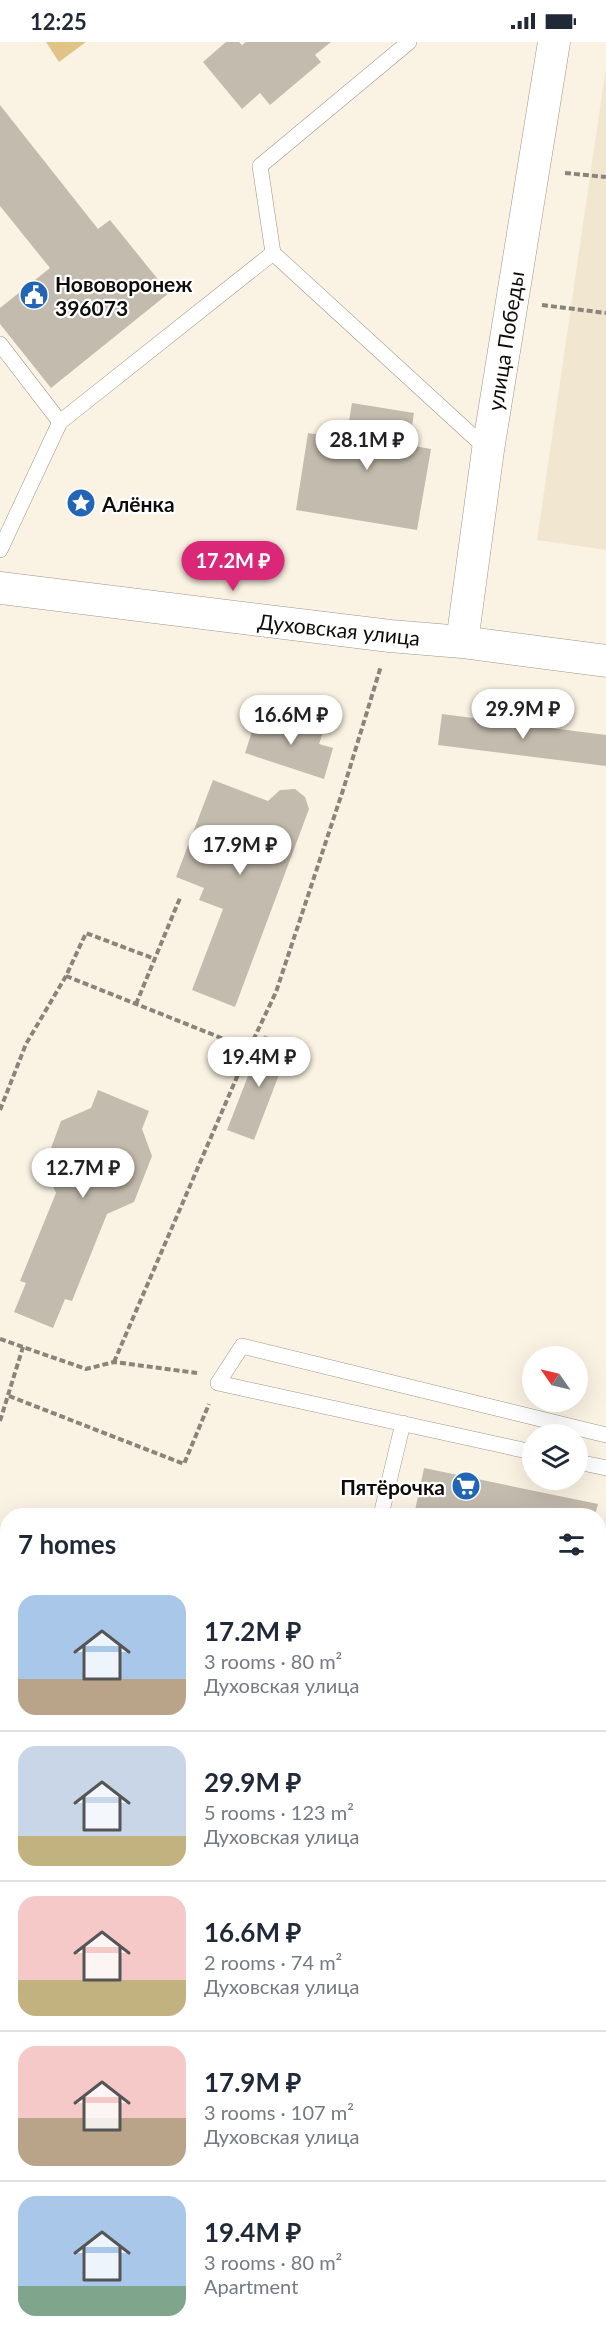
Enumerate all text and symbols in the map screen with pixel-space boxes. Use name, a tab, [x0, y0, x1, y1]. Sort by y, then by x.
text: 12:25	[30, 8, 87, 35]
street label: улица Победы	[482, 269, 528, 413]
place label: Нововоронеж 396073	[55, 271, 192, 320]
public building icon: Нововоронеж 396073	[18, 279, 50, 311]
pin: 28.1M ₽	[312, 420, 422, 471]
text: 28.1M ₽	[330, 427, 404, 451]
place icon: Алёнка	[65, 487, 97, 519]
place label: Алёнка	[101, 491, 175, 516]
pin: 17.2M ₽	[178, 541, 288, 592]
text: 17.2M ₽	[196, 548, 270, 572]
street label: Духовская улица	[257, 608, 421, 650]
pin: 29.9M ₽	[468, 689, 578, 740]
pin: 16.6M ₽	[236, 695, 346, 746]
text: 29.9M ₽	[486, 696, 560, 720]
text: 16.6M ₽	[254, 702, 328, 726]
pin: 17.9M ₽	[185, 825, 295, 876]
text: 17.9M ₽	[203, 832, 277, 856]
pin: 19.4M ₽	[204, 1037, 314, 1088]
text: 19.4M ₽	[222, 1044, 296, 1068]
pin: 12.7M ₽	[28, 1148, 138, 1199]
text: 12.7M ₽	[46, 1155, 120, 1179]
north arrow	[522, 1346, 588, 1412]
map controls	[522, 1346, 588, 1490]
button: layers	[522, 1424, 588, 1490]
supermarket icon: Пятёрочка	[450, 1470, 482, 1502]
place label: Пятёрочка	[340, 1474, 445, 1499]
text: 7 homes	[18, 1528, 116, 1560]
icon: filters	[555, 1528, 588, 1561]
text: 17.2M ₽	[204, 1615, 301, 1647]
icon: home	[66, 1619, 138, 1691]
text: 3 rooms · 80 m²	[204, 1649, 342, 1673]
text: Духовская улица	[204, 1673, 359, 1697]
text: 29.9M ₽	[204, 1766, 301, 1798]
icon: home	[66, 1770, 138, 1842]
text: 5 rooms · 123 m²	[204, 1800, 354, 1824]
text: Духовская улица	[204, 1824, 359, 1848]
text: 16.6M ₽	[204, 1916, 301, 1948]
icon: home	[66, 1920, 138, 1992]
text: 2 rooms · 74 m²	[204, 1950, 342, 1974]
text: Духовская улица	[204, 1974, 359, 1998]
text: 17.9M ₽	[204, 2066, 301, 2098]
icon: home	[66, 2070, 138, 2142]
text: 3 rooms · 107 m²	[204, 2100, 354, 2124]
text: Духовская улица	[204, 2124, 359, 2148]
text: 19.4M ₽	[204, 2216, 301, 2248]
icon: home	[66, 2220, 138, 2292]
text: 3 rooms · 80 m²	[204, 2250, 342, 2274]
text: Apartment	[204, 2274, 298, 2298]

